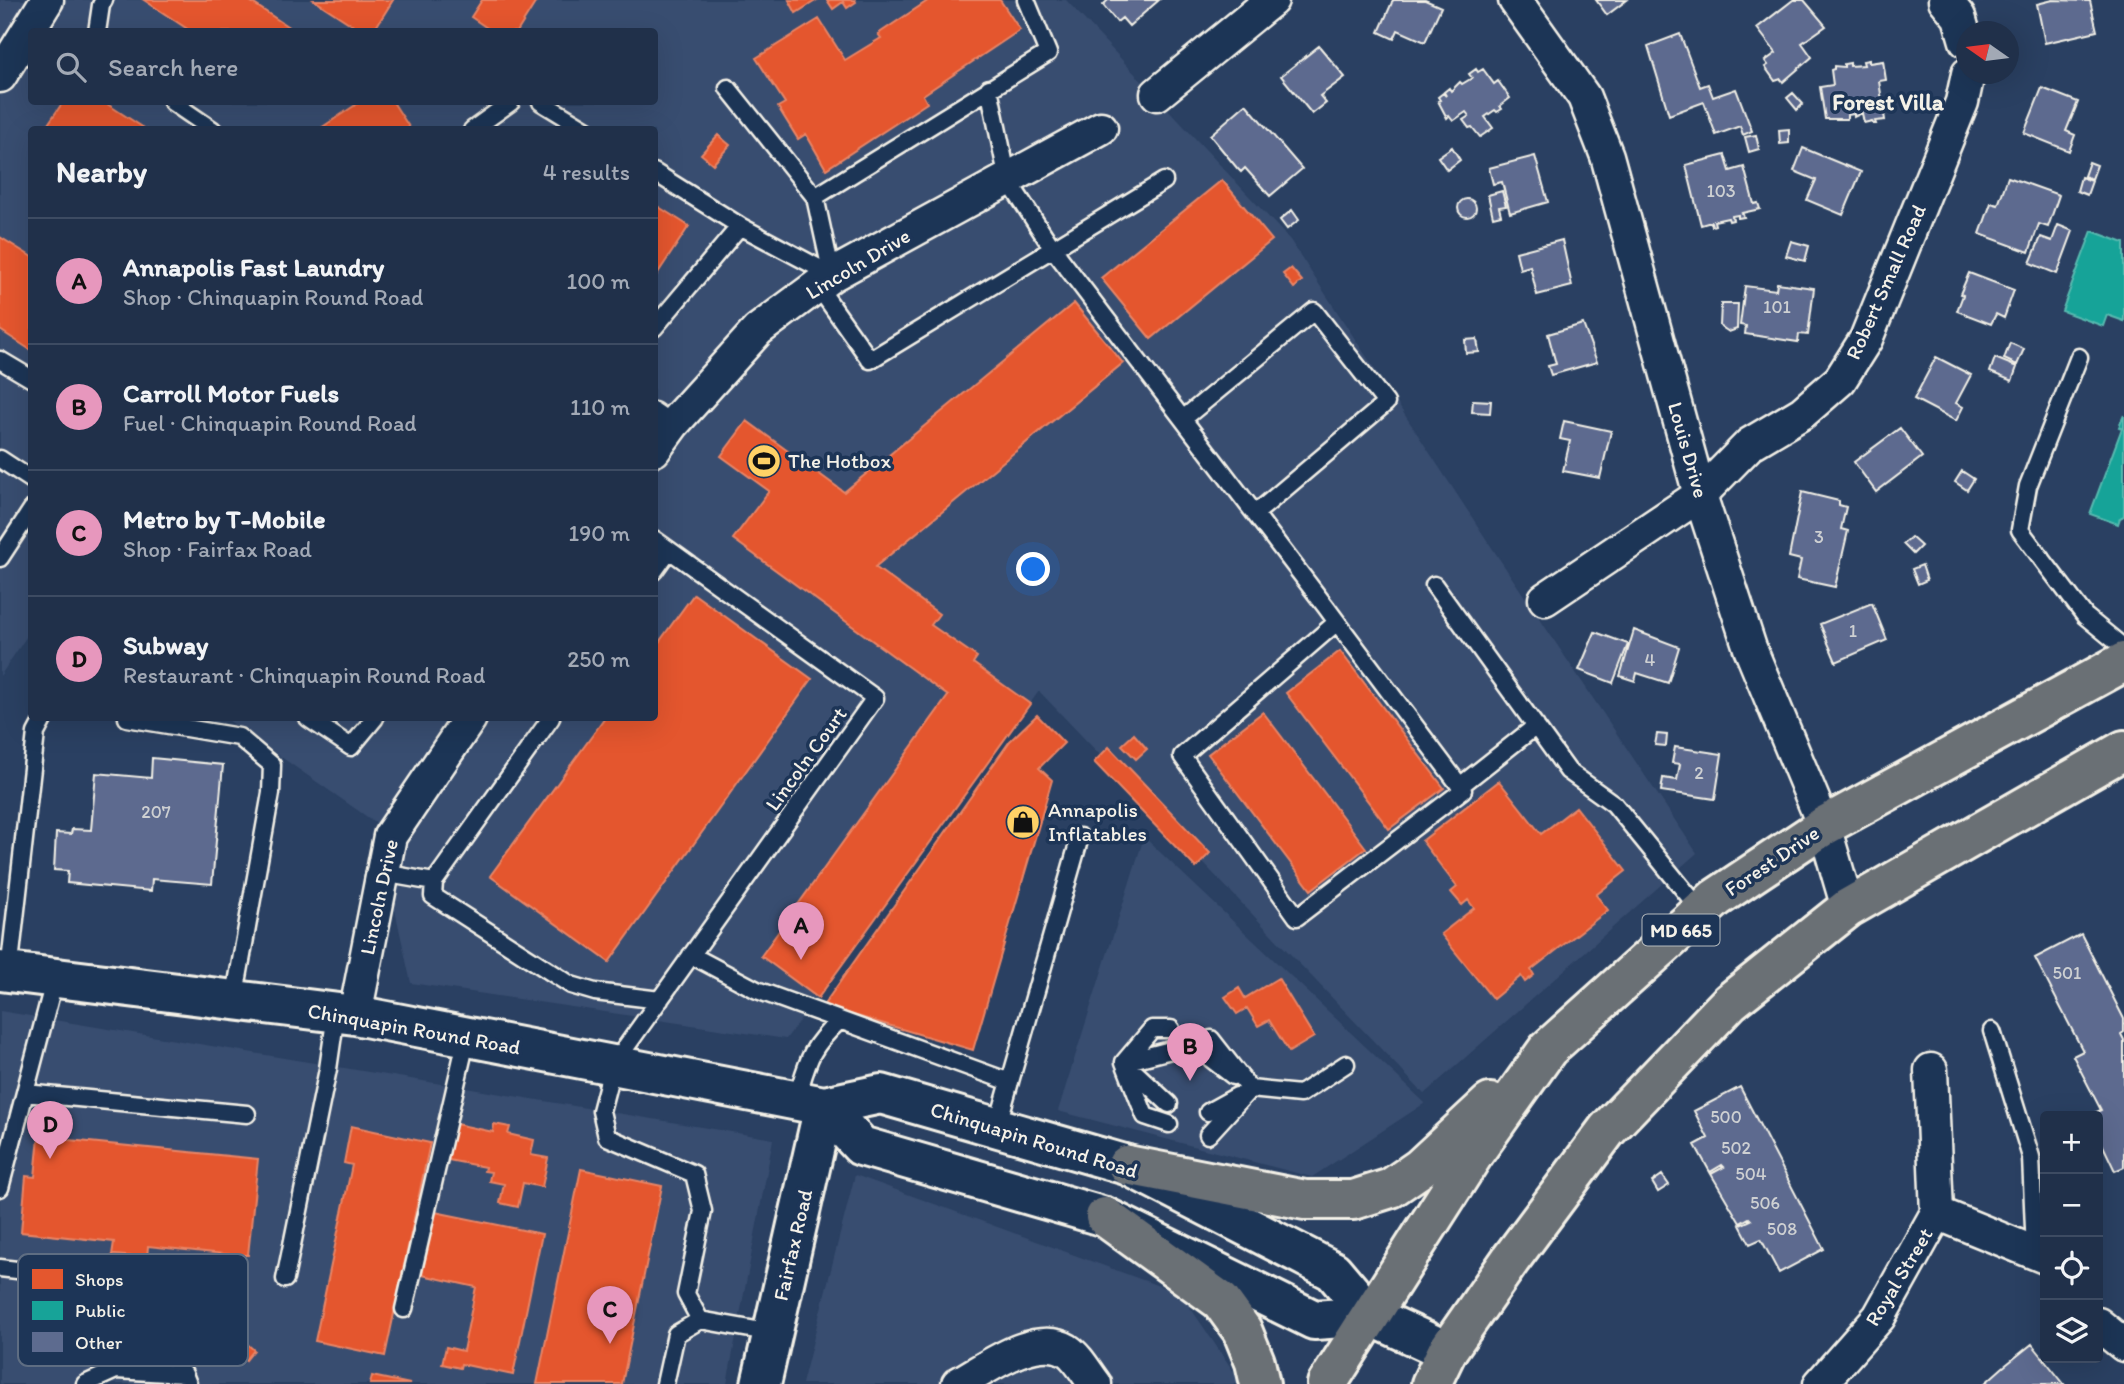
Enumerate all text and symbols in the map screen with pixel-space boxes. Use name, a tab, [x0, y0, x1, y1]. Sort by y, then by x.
north arrow	[1956, 21, 2019, 84]
search box	[28, 28, 658, 105]
icon: search	[52, 48, 90, 86]
text: Search here	[108, 51, 238, 83]
district label: Forest Villa	[1832, 88, 1945, 116]
text: Nearby	[56, 153, 147, 190]
text: 4 results	[543, 158, 630, 186]
house number: 103	[1706, 180, 1736, 202]
street label: Robert Small Road	[1840, 200, 1931, 363]
street label: Lincoln Drive	[801, 223, 915, 305]
text: Annapolis Fast Laundry	[123, 251, 384, 283]
text: A	[72, 267, 86, 295]
text: 100 m	[566, 267, 630, 295]
text: Shop · Chinquapin Round Road	[123, 283, 423, 311]
house number: 101	[1763, 296, 1791, 318]
text: Carroll Motor Fuels	[123, 377, 339, 409]
text: B	[72, 393, 86, 421]
text: 110 m	[570, 393, 630, 421]
street label: Louis Drive	[1663, 399, 1714, 501]
text: Fuel · Chinquapin Round Road	[123, 409, 417, 437]
sports icon: The Hotbox	[745, 442, 783, 480]
place label: The Hotbox	[788, 448, 892, 473]
text: Metro by T-Mobile	[123, 503, 326, 535]
text: C	[72, 519, 86, 547]
text: 190 m	[569, 519, 630, 547]
house number: 3	[1814, 526, 1824, 548]
text: Shop · Fairfax Road	[123, 535, 312, 563]
your location	[1016, 552, 1050, 586]
house number: 1	[1849, 620, 1857, 642]
text: Subway	[123, 629, 208, 661]
text: D	[71, 645, 87, 673]
text: 250 m	[567, 645, 630, 673]
house number: 4	[1645, 649, 1656, 671]
text: Restaurant · Chinquapin Round Road	[123, 661, 485, 689]
street label: Lincoln Court	[760, 702, 852, 815]
house number: 2	[1694, 762, 1704, 784]
place label: Annapolis Inflatables	[1048, 797, 1147, 846]
house number: 207	[141, 801, 171, 823]
shop icon: Annapolis Inflatables	[1004, 803, 1042, 841]
street label: Forest Drive	[1720, 820, 1824, 901]
street label: Lincoln Drive	[354, 837, 403, 957]
pin: A	[778, 902, 824, 960]
road number: MD 665	[1642, 914, 1720, 946]
house number: 501	[2053, 962, 2081, 984]
street label: Chinquapin Round Road	[306, 997, 522, 1060]
pin: B	[1167, 1023, 1213, 1081]
street label: Chinquapin Round Road	[927, 1096, 1141, 1183]
pin: D	[27, 1101, 73, 1159]
house number: 500	[1710, 1106, 1742, 1128]
map controls	[2040, 1111, 2103, 1363]
button: +	[2040, 1111, 2103, 1174]
house number: 502	[1721, 1137, 1752, 1159]
house number: 504	[1735, 1163, 1767, 1185]
button: −	[2040, 1174, 2103, 1237]
street label: Fairfax Road	[768, 1186, 818, 1303]
house number: 506	[1750, 1192, 1780, 1214]
house number: 508	[1767, 1218, 1797, 1240]
street label: Royal Street	[1859, 1223, 1938, 1330]
button: locate	[2040, 1237, 2103, 1300]
legend	[18, 1254, 248, 1366]
text: Shops	[75, 1268, 124, 1291]
pin: C	[587, 1286, 633, 1344]
text: Public	[75, 1299, 125, 1322]
button: layers	[2040, 1300, 2103, 1363]
text: Other	[75, 1331, 123, 1354]

